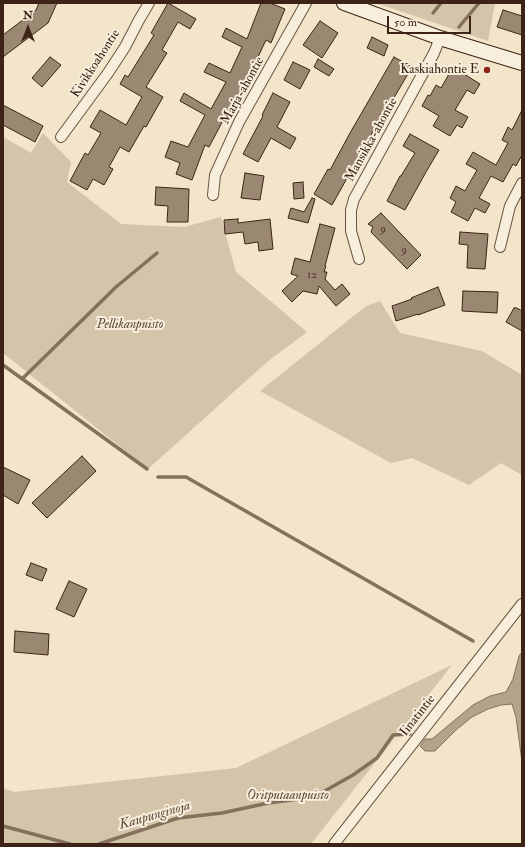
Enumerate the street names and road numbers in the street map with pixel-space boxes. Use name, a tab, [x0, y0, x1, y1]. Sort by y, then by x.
street label: Kivikkoahontie	[68, 27, 124, 101]
street label: Marja-ahontie	[218, 55, 268, 127]
street label: Mansikka-ahontie	[342, 95, 402, 185]
street label: Iinatintie	[397, 692, 439, 740]

